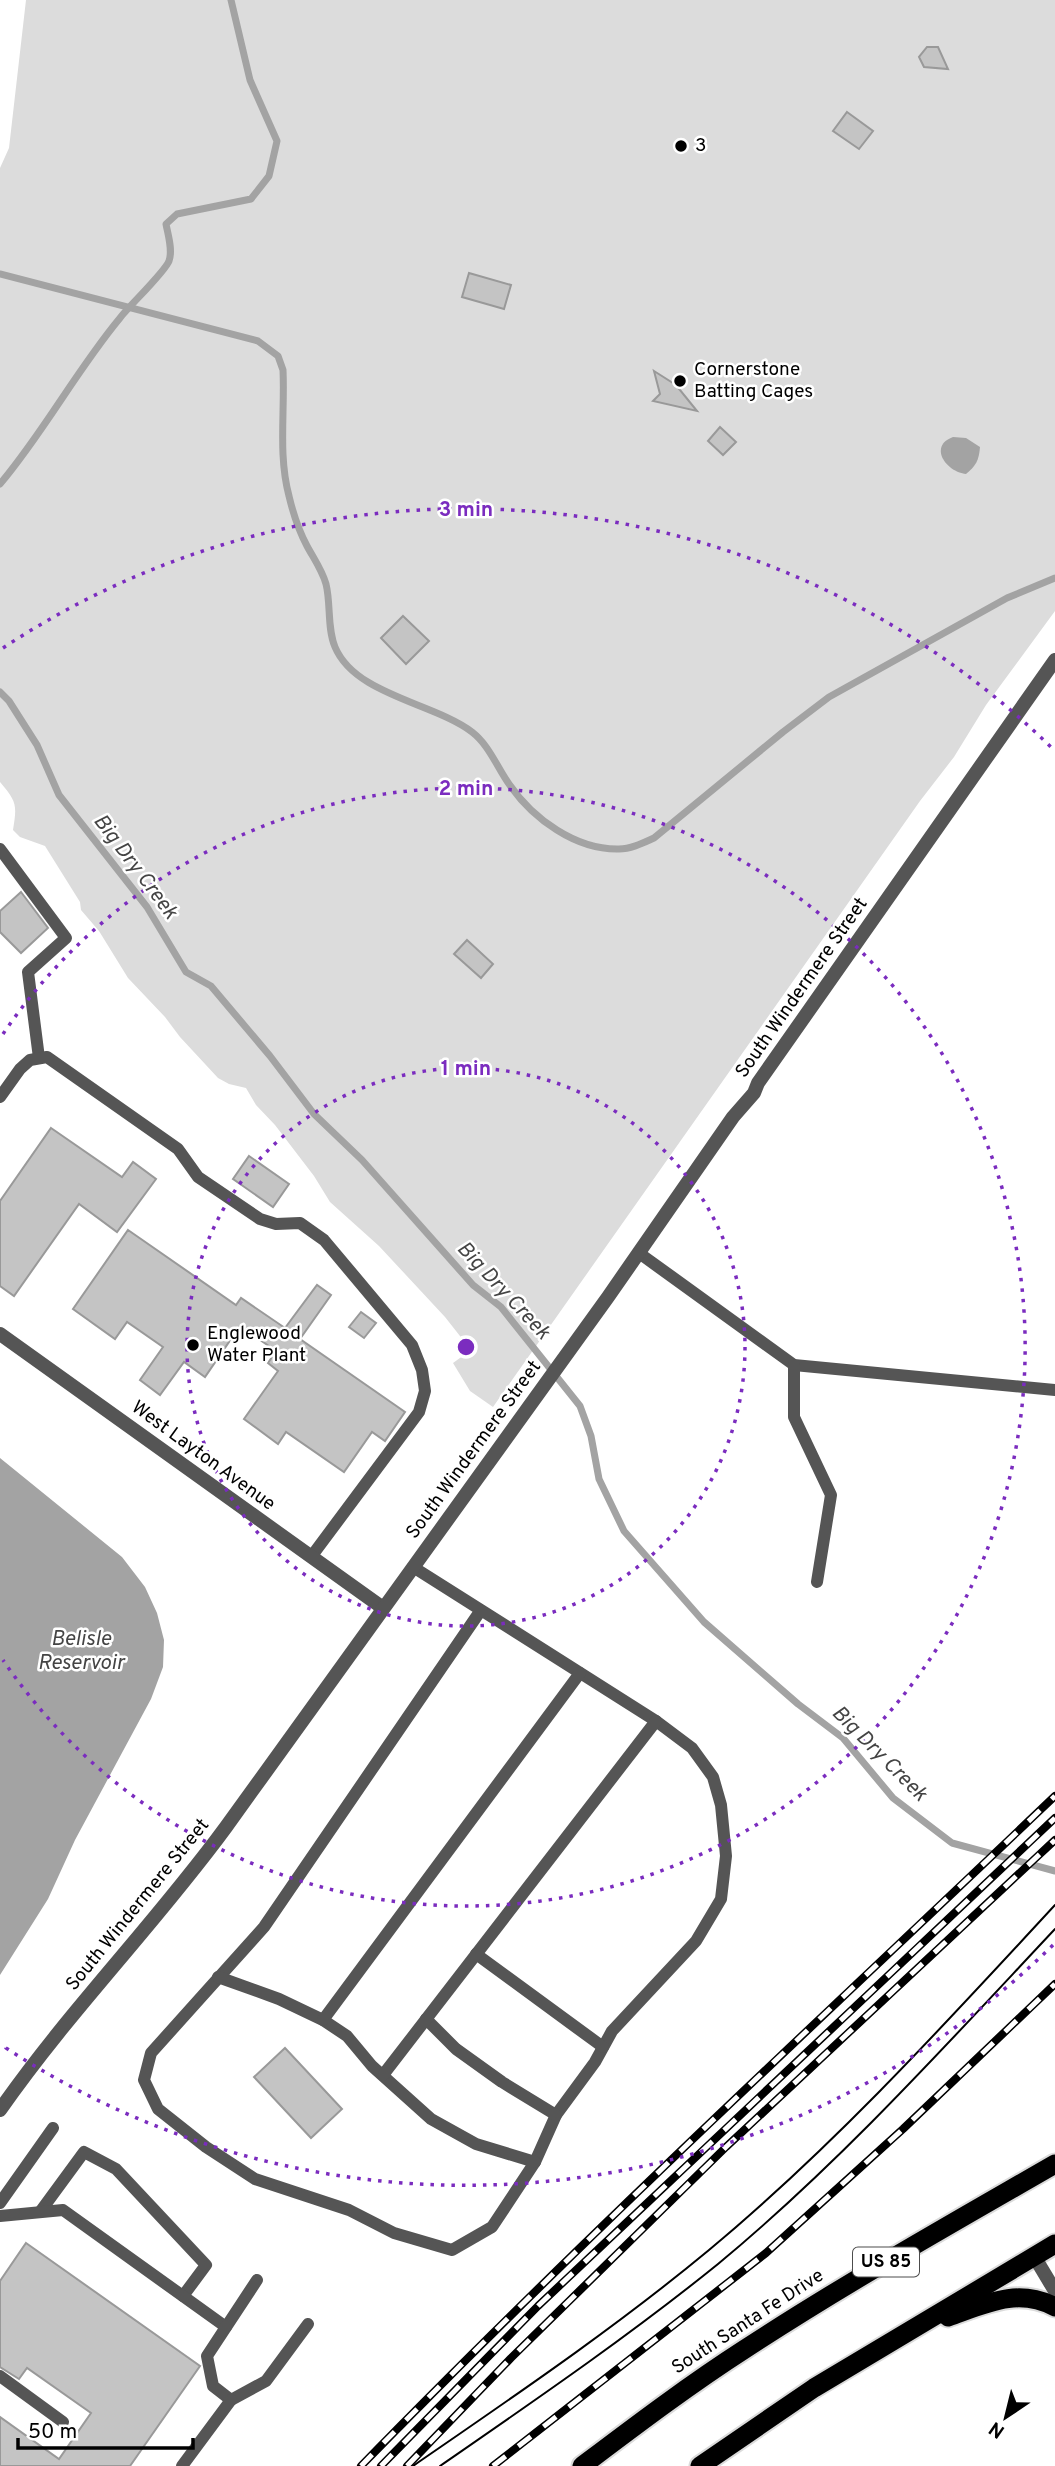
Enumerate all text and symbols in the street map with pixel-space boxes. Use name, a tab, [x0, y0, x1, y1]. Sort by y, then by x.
place label: 3	[695, 134, 706, 158]
marker: 3	[673, 138, 689, 154]
place label: Cornerstone Batting Cages	[694, 358, 813, 404]
marker: Cornerstone Batting Cages	[672, 373, 688, 389]
text: 3 min	[439, 497, 493, 524]
text: 2 min	[439, 776, 493, 803]
water label: Big Dry Creek	[87, 809, 184, 925]
street label: South Windermere Street	[731, 893, 873, 1083]
text: 1 min	[441, 1056, 491, 1083]
water label: Big Dry Creek	[451, 1236, 556, 1346]
place label: Englewood Water Plant	[207, 1322, 306, 1368]
centre of rings	[454, 1335, 478, 1359]
marker: Englewood Water Plant	[185, 1337, 201, 1353]
street label: South Windermere Street	[401, 1356, 547, 1544]
street label: West Layton Avenue	[126, 1396, 280, 1516]
water label: Belisle Reservoir	[38, 1626, 126, 1677]
water label: Big Dry Creek	[825, 1700, 933, 1808]
street label: South Windermere Street	[61, 1814, 215, 1996]
road number: US 85	[853, 2248, 919, 2276]
street label: South Santa Fe Drive	[667, 2264, 829, 2380]
north arrow	[971, 2382, 1041, 2452]
scale bar	[18, 2406, 192, 2450]
text: N	[985, 2416, 1010, 2443]
text: 50 m	[28, 2419, 77, 2446]

